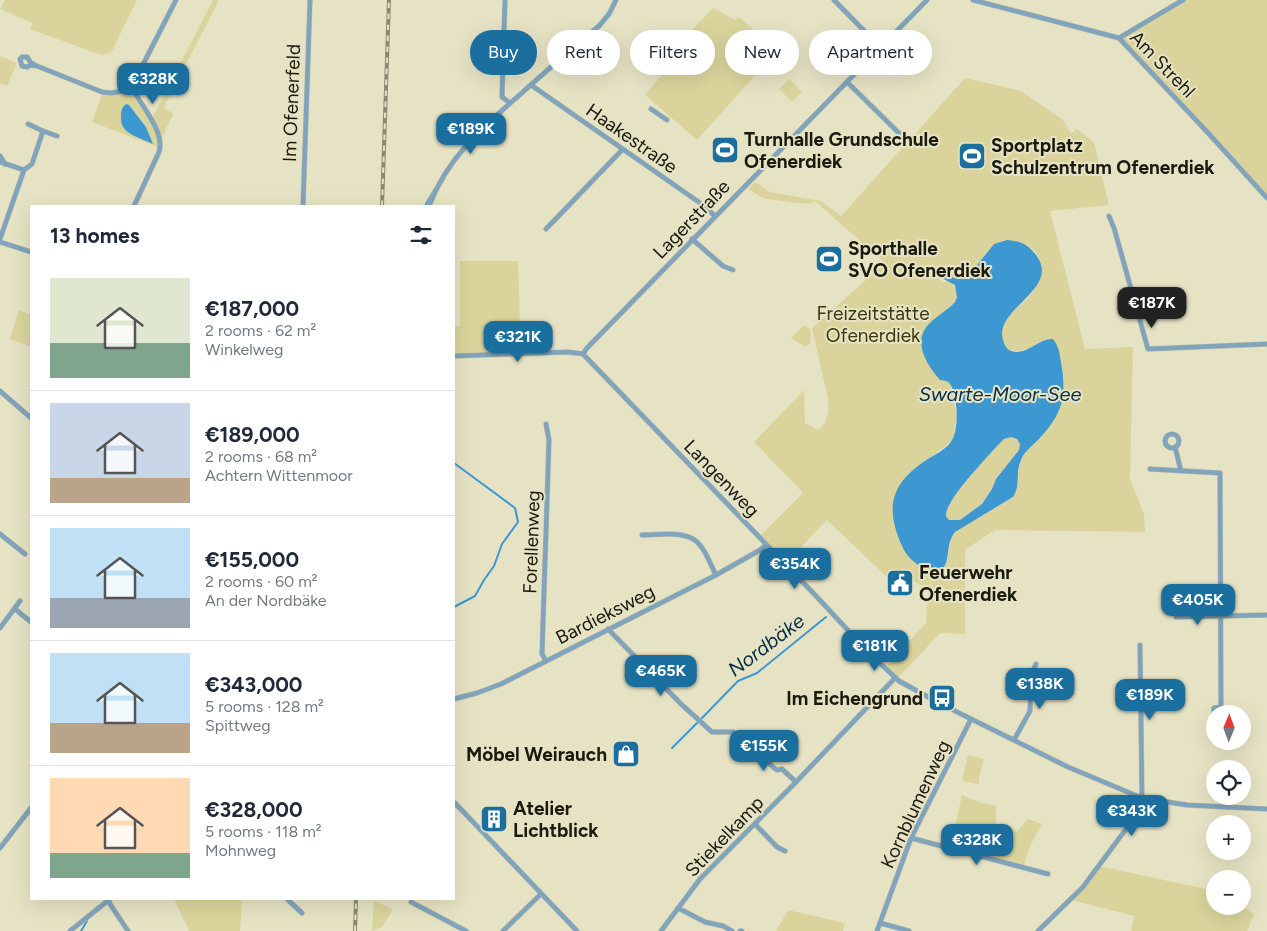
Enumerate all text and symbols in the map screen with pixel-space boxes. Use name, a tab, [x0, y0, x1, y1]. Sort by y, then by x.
street label: Am Strehl	[1125, 26, 1200, 103]
chip: Buy	[470, 30, 537, 75]
chip: Rent	[547, 30, 620, 75]
chip: Filters	[630, 30, 715, 75]
chip: New	[725, 30, 799, 75]
chip: Apartment	[809, 30, 932, 75]
street label: Im Ofenerfeld	[278, 44, 305, 162]
pin: €328K	[118, 62, 188, 105]
text: €328K	[128, 69, 178, 88]
street label: Haakestraße	[582, 99, 682, 178]
pin: €189K	[436, 112, 506, 155]
text: €189K	[447, 119, 495, 138]
place label: Turnhalle Grundschule Ofenerdiek	[744, 128, 939, 173]
place label: Sportplatz Schulzentrum Ofenerdiek	[991, 134, 1215, 179]
sports icon: Turnhalle Grundschule Ofenerdiek	[710, 135, 740, 165]
sports icon: Sportplatz Schulzentrum Ofenerdiek	[957, 141, 987, 171]
street label: Lagerstraße	[648, 175, 735, 264]
icon: filters	[407, 221, 435, 249]
text: 13 homes	[50, 223, 139, 248]
place label: Sporthalle SVO Ofenerdiek	[848, 237, 992, 282]
sports icon: Sporthalle SVO Ofenerdiek	[814, 244, 844, 274]
pin: €187K	[1117, 286, 1187, 329]
text: €187K	[1128, 293, 1176, 312]
text: €187,000	[205, 296, 299, 321]
icon: home	[90, 298, 150, 358]
park label: Freizeitstätte Ofenerdiek	[816, 302, 930, 347]
pin: €321K	[483, 320, 553, 363]
text: 2 rooms · 62 m²	[205, 321, 316, 340]
text: €321K	[495, 327, 541, 346]
text: Winkelweg	[205, 340, 283, 359]
water label: Swarte-Moor-See	[919, 382, 1081, 406]
text: €189,000	[205, 422, 300, 447]
icon: home	[90, 423, 150, 483]
street label: Langenweg	[679, 435, 764, 522]
text: 2 rooms · 68 m²	[205, 447, 317, 466]
text: Achtern Wittenmoor	[205, 466, 353, 485]
street label: Forellenweg	[518, 490, 545, 594]
text: €155,000	[205, 547, 299, 572]
icon: home	[90, 548, 150, 608]
pin: €354K	[760, 548, 830, 590]
text: €354K	[770, 554, 820, 573]
place label: Feuerwehr Ofenerdiek	[919, 561, 1018, 606]
public building icon: Feuerwehr Ofenerdiek	[885, 568, 915, 598]
text: 2 rooms · 60 m²	[205, 572, 318, 591]
street label: Bardieksweg	[552, 580, 659, 649]
pin: €405K	[1163, 584, 1233, 626]
text: €405K	[1172, 590, 1224, 609]
text: An der Nordbäke	[205, 591, 326, 610]
water label: Nordbäke	[723, 608, 809, 682]
pin: €181K	[840, 630, 910, 672]
text: €181K	[852, 636, 898, 655]
pin: €465K	[626, 654, 696, 697]
text: €465K	[636, 661, 686, 680]
pin: €138K	[1005, 668, 1075, 710]
text: €343,000	[205, 672, 302, 697]
icon: home	[90, 673, 150, 733]
text: €138K	[1016, 674, 1064, 693]
pin: €189K	[1115, 678, 1185, 721]
bus stop icon: Im Eichengrund	[927, 683, 957, 713]
text: €189K	[1126, 685, 1174, 704]
place label: Im Eichengrund	[786, 687, 923, 710]
text: 5 rooms · 128 m²	[205, 697, 324, 716]
north arrow	[1206, 705, 1251, 750]
map controls	[1206, 705, 1251, 915]
text: Spittweg	[205, 716, 271, 735]
pin: €155K	[729, 730, 799, 772]
text: €155K	[740, 736, 788, 755]
street label: Kornblumenweg	[876, 737, 955, 872]
shop icon: Möbel Weirauch	[611, 739, 641, 769]
place label: Möbel Weirauch	[466, 743, 607, 766]
button: locate	[1206, 760, 1251, 805]
street label: Stiekelkamp	[680, 791, 769, 881]
pin: €343K	[1097, 794, 1167, 837]
text: €328,000	[205, 797, 303, 822]
place label: Atelier Lichtblick	[513, 797, 599, 842]
icon: home	[90, 798, 150, 858]
text: €343K	[1107, 801, 1157, 820]
building icon: Atelier Lichtblick	[479, 804, 509, 834]
button: +	[1206, 815, 1251, 860]
text: 5 rooms · 118 m²	[205, 822, 322, 841]
pin: €328K	[942, 824, 1012, 866]
text: €328K	[952, 830, 1002, 849]
text: Mohnweg	[205, 841, 276, 860]
button: −	[1206, 870, 1251, 915]

